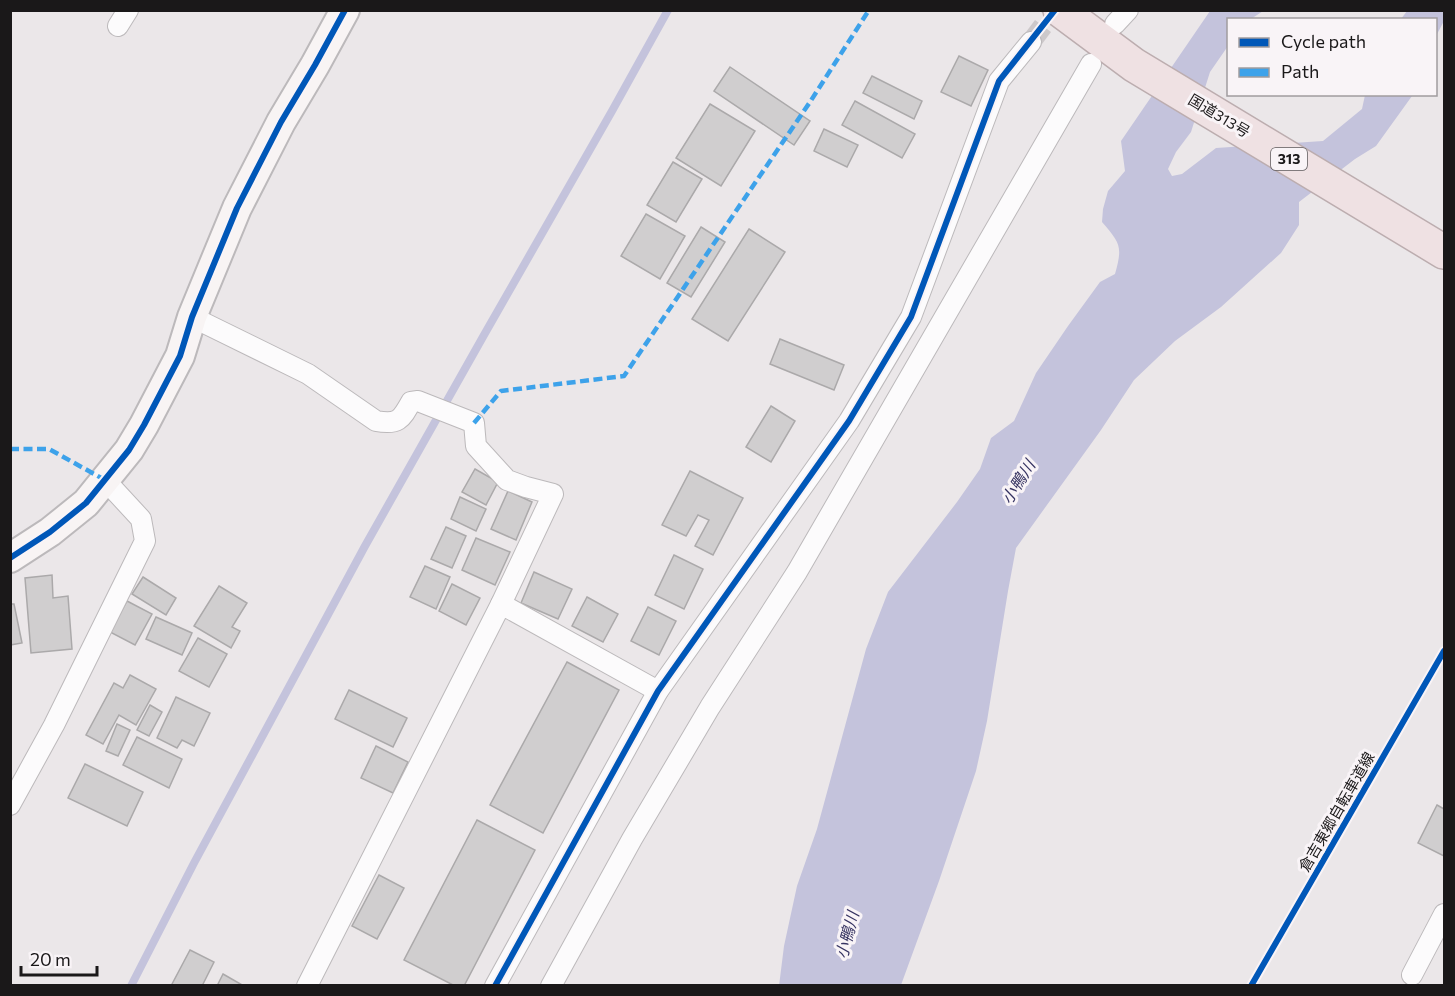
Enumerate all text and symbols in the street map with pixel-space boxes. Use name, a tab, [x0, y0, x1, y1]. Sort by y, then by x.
legend	[1227, 18, 1437, 96]
text: Cycle path	[1281, 30, 1366, 52]
text: Path	[1281, 60, 1319, 82]
street label: 国道313号	[1186, 90, 1254, 141]
road number: 313	[1271, 148, 1307, 170]
water label: 小鴨川	[997, 455, 1039, 507]
street label: 倉吉東郷自転車道線	[1295, 749, 1378, 874]
water label: 小鴨川	[831, 907, 862, 961]
scale bar	[21, 939, 98, 977]
text: 20 m	[30, 948, 71, 970]

